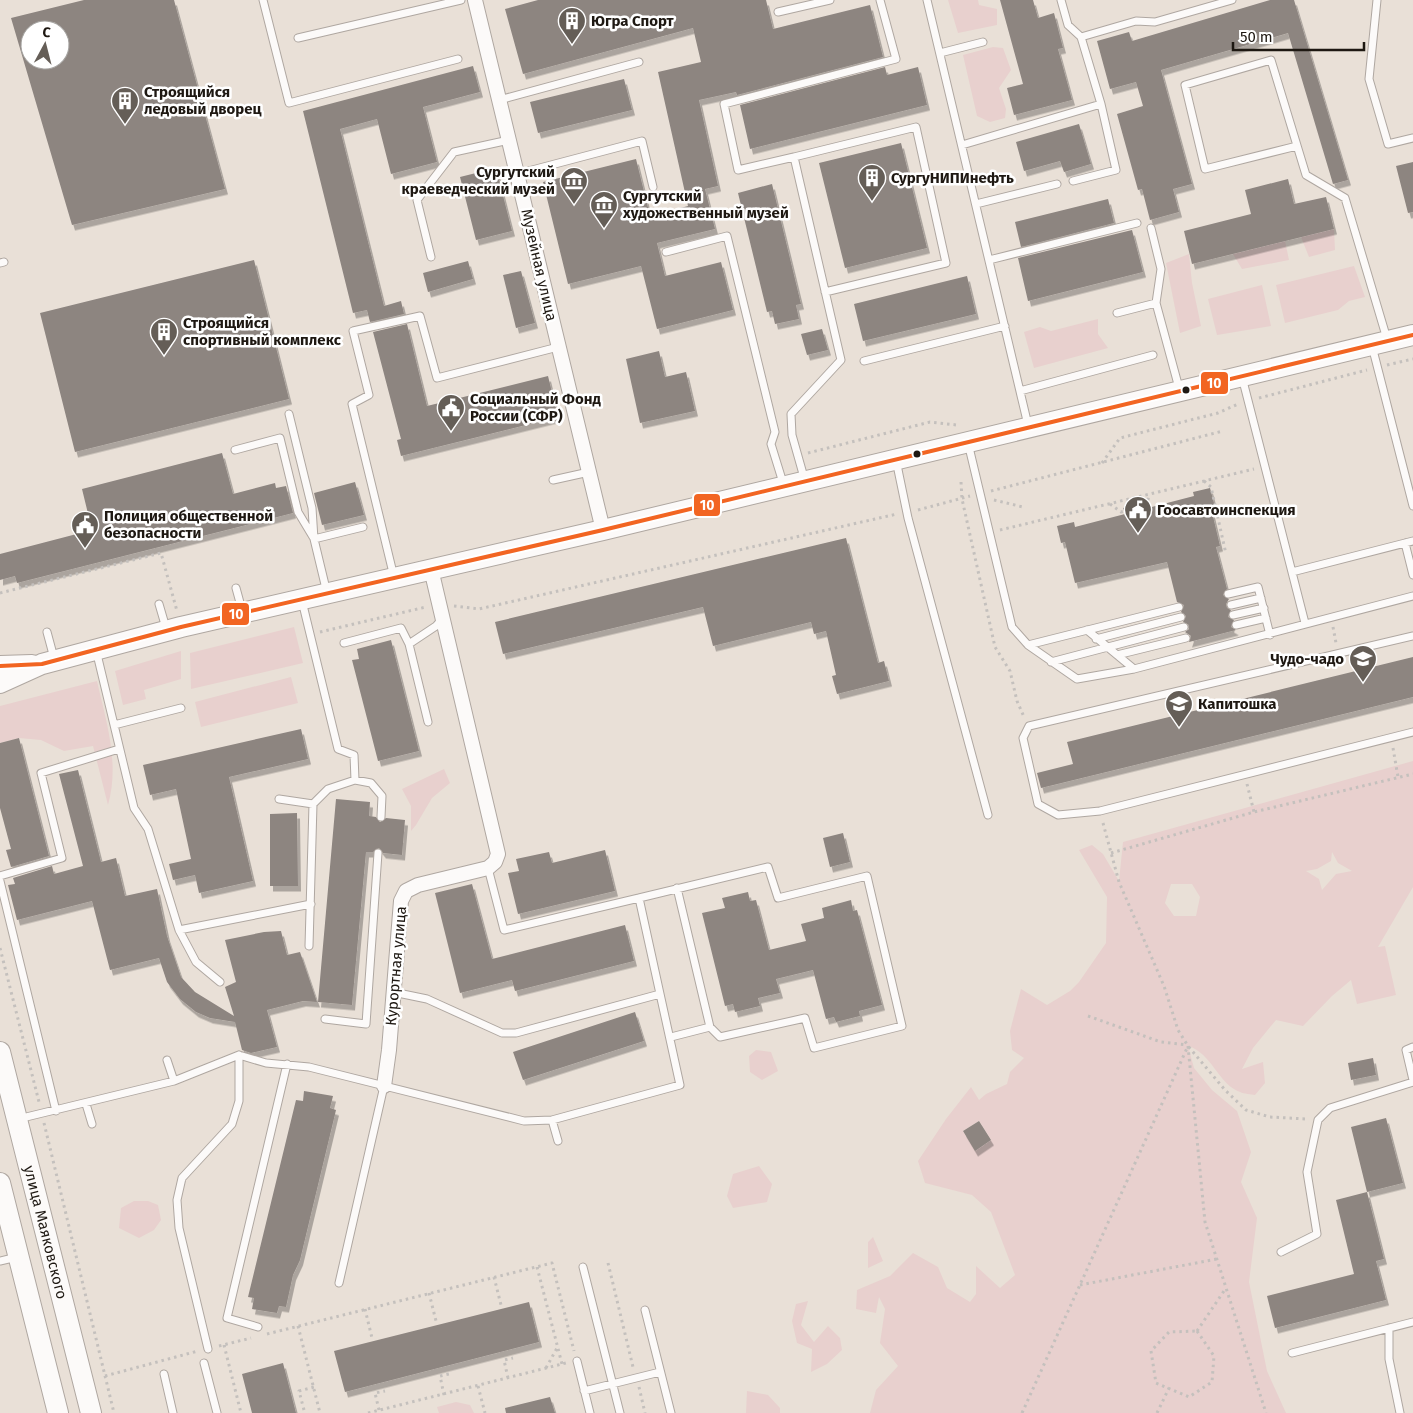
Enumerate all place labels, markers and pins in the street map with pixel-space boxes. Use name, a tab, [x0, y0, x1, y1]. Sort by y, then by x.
building icon: Югра Спорт	[557, 6, 587, 45]
place label: Югра Спорт	[591, 12, 675, 30]
place label: Строящийся ледовый дворец	[144, 83, 261, 118]
building icon: Строящийся ледовый дворец	[110, 86, 140, 125]
place label: Сургутский краеведческий музей	[402, 163, 555, 198]
building icon: СургуНИПИнефть	[857, 163, 887, 202]
museum icon: Сургутский краеведческий музей	[559, 166, 589, 205]
place label: СургуНИПИнефть	[891, 169, 1014, 187]
place label: Сургутский художественный музей	[622, 187, 789, 222]
museum icon: Сургутский художественный музей	[589, 190, 619, 229]
place label: Строящийся спортивный комплекс	[183, 314, 342, 349]
building icon: Строящийся спортивный комплекс	[149, 317, 179, 356]
unlabelled marker	[1181, 385, 1191, 395]
place label: Социальный Фонд России (СФР)	[470, 390, 601, 425]
public building icon: Социальный Фонд России (СФР)	[436, 393, 466, 432]
unlabelled marker	[912, 449, 922, 459]
public building icon: Гоосавтоинспекция	[1123, 495, 1153, 534]
place label: Гоосавтоинспекция	[1157, 501, 1296, 519]
place label: Полиция общественной безопасности	[104, 507, 273, 542]
public building icon: Полиция общественной безопасности	[70, 510, 100, 549]
school or university icon: Чудо-чадо	[1348, 644, 1378, 683]
place label: Чудо-чадо	[1271, 650, 1344, 668]
school or university icon: Капитошка	[1164, 689, 1194, 728]
place label: Капитошка	[1198, 695, 1276, 713]

